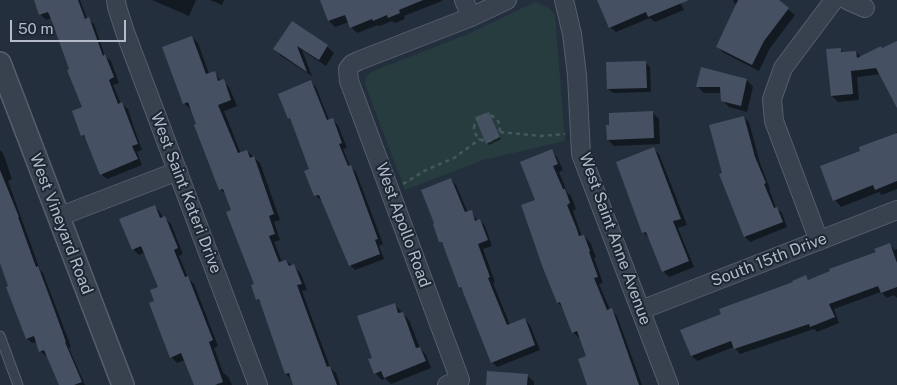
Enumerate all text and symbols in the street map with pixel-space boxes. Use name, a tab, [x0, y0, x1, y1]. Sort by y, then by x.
scale bar	[12, 10, 129, 42]
text: 50 m	[18, 20, 53, 37]
street label: West Saint Kateri Drive	[146, 110, 226, 276]
street label: West Saint Anne Avenue	[575, 150, 655, 328]
street label: West Vineyard Road	[25, 151, 97, 297]
street label: West Apollo Road	[372, 160, 434, 290]
street label: South 15th Drive	[708, 229, 830, 291]

